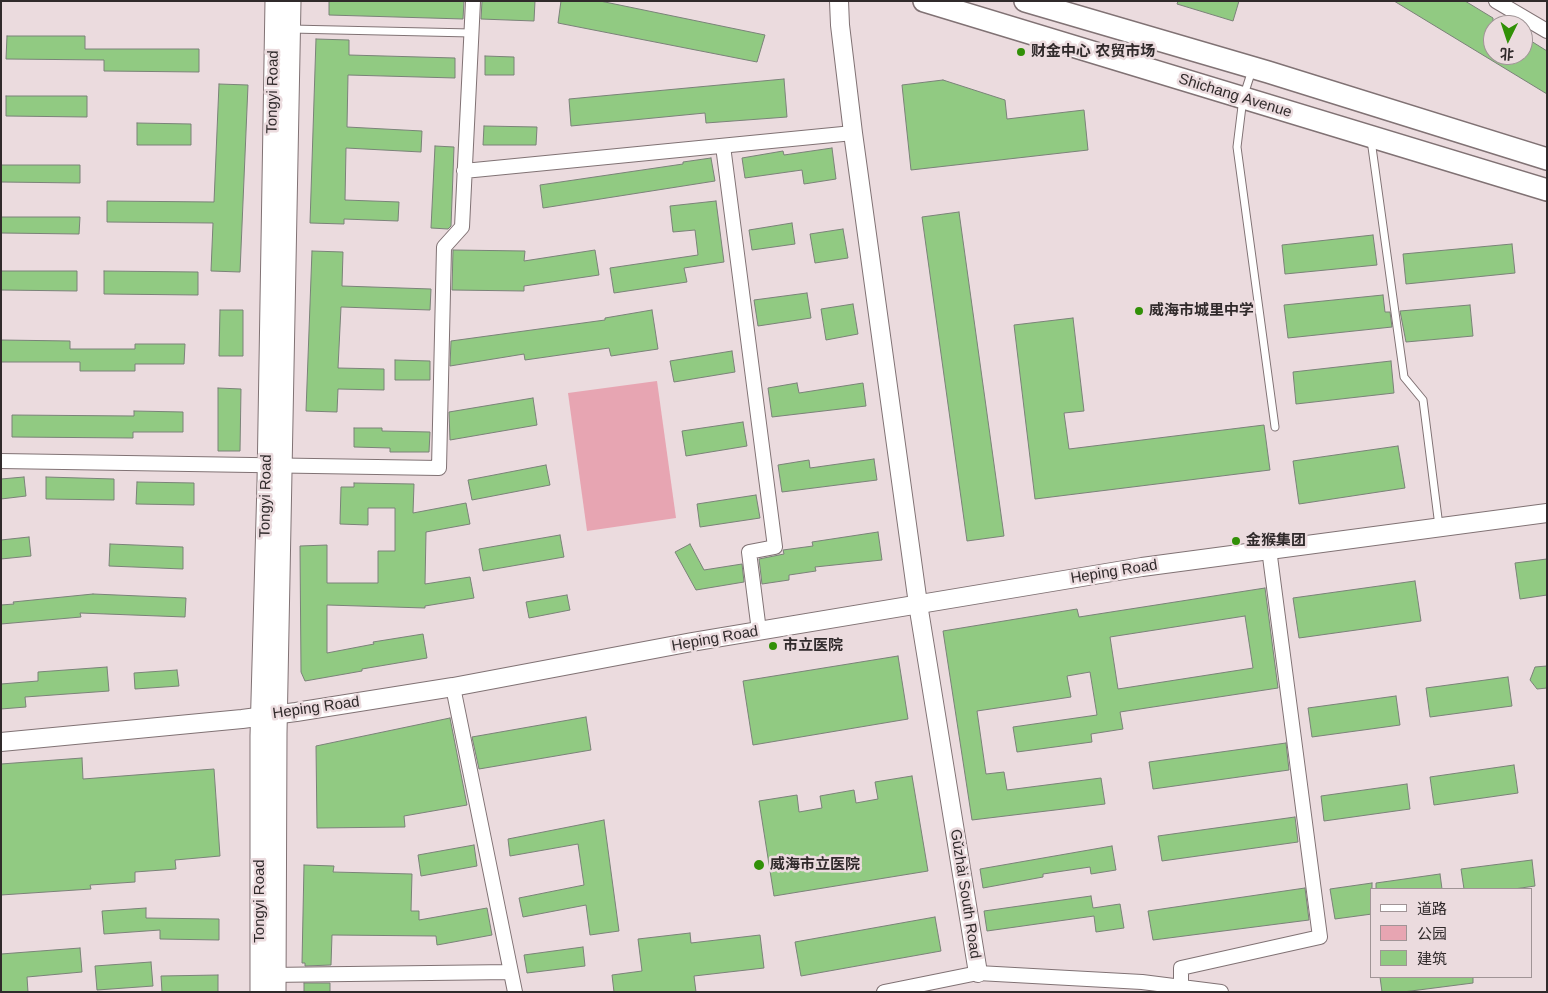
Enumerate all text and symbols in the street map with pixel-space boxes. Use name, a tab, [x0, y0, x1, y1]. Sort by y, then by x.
north arrow	[1483, 15, 1533, 65]
place label: 财金中心 农贸市场	[1031, 43, 1155, 61]
text: 北	[1499, 45, 1515, 62]
marker: 财金中心 农贸市场	[1015, 46, 1027, 58]
street label: Tongyi Road	[263, 50, 283, 134]
street label: Shichang Avenue	[1176, 70, 1294, 122]
place label: 威海市城里中学	[1149, 302, 1254, 320]
marker: 威海市城里中学	[1133, 305, 1145, 317]
street label: Tongyi Road	[256, 454, 276, 538]
place label: 金猴集团	[1246, 532, 1306, 550]
marker: 金猴集团	[1230, 535, 1242, 547]
street label: Heping Road	[1069, 556, 1159, 588]
street label: Heping Road	[670, 623, 760, 655]
place label: 市立医院	[783, 637, 843, 655]
marker: 市立医院	[767, 640, 779, 652]
street label: Heping Road	[271, 693, 361, 723]
street label: Gǔzhài South Road	[946, 828, 984, 960]
place label: 威海市立医院	[770, 856, 860, 874]
marker: 威海市立医院	[752, 858, 766, 872]
street label: Tongyi Road	[251, 859, 269, 943]
legend	[1370, 888, 1533, 978]
text: 道路	[1417, 900, 1447, 917]
text: 公园	[1417, 925, 1447, 942]
text: 建筑	[1417, 950, 1447, 967]

